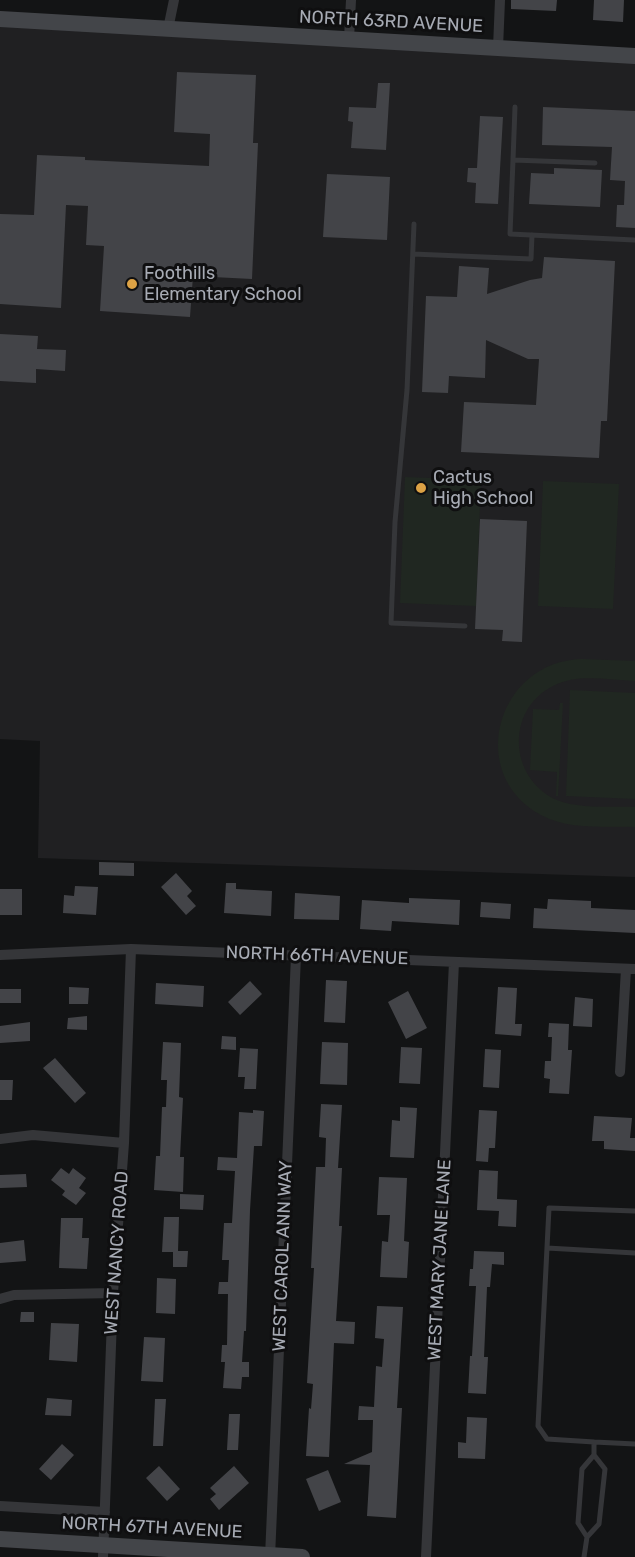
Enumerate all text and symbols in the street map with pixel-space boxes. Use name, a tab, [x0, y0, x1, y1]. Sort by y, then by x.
street label: NORTH 63RD AVENUE	[298, 6, 484, 38]
place label: Foothills Elementary School	[144, 263, 302, 306]
marker: Foothills Elementary School	[125, 277, 139, 291]
place label: Cactus High School	[433, 467, 533, 510]
marker: Cactus High School	[414, 481, 428, 495]
street label: NORTH 66TH AVENUE	[225, 942, 409, 970]
street label: WEST MARY JANE LANE	[424, 1159, 456, 1361]
street label: WEST CAROL ANN WAY	[269, 1160, 297, 1352]
street label: WEST NANCY ROAD	[100, 1170, 134, 1336]
street label: NORTH 67TH AVENUE	[61, 1512, 243, 1544]

